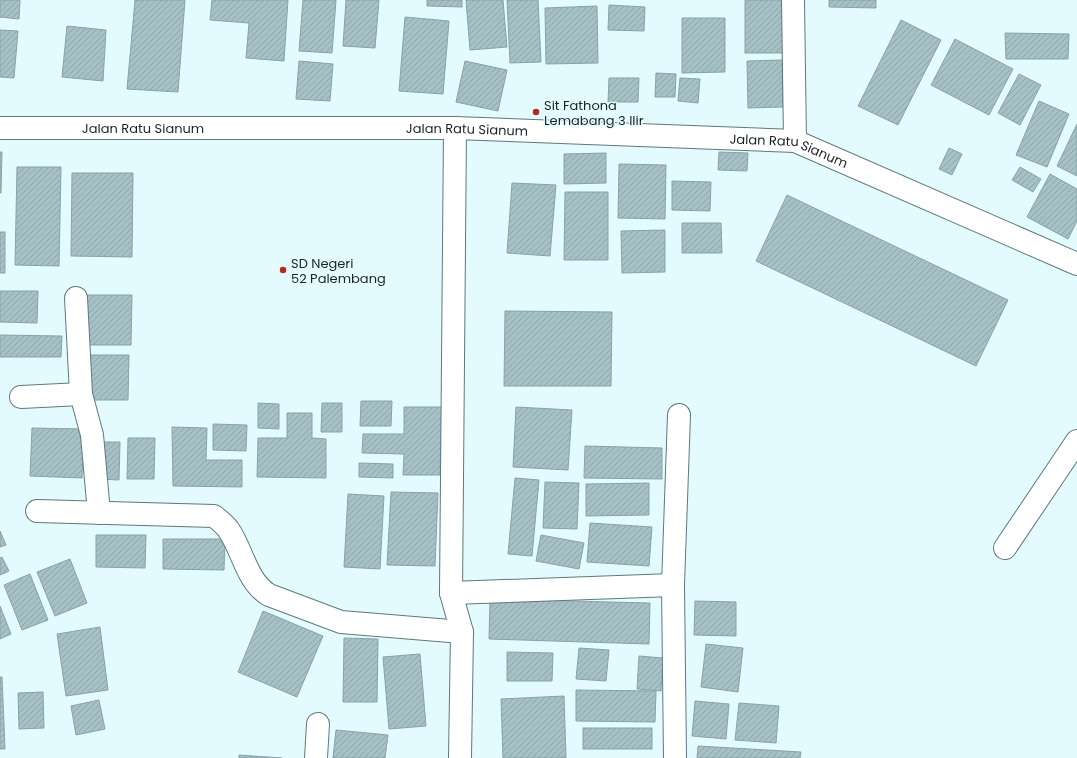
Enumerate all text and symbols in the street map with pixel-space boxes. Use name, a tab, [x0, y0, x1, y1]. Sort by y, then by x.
place label: Sit Fathona Lemabang 3 Ilir	[544, 96, 644, 130]
marker: Sit Fathona Lemabang 3 Ilir	[531, 107, 541, 117]
street label: Jalan Ratu Sianum	[82, 119, 204, 138]
street label: Jalan Ratu Sianum	[406, 119, 529, 141]
street label: Jalan Ratu Sianum	[729, 130, 851, 173]
place label: SD Negeri 52 Palembang	[291, 254, 386, 288]
marker: SD Negeri 52 Palembang	[278, 265, 288, 275]

